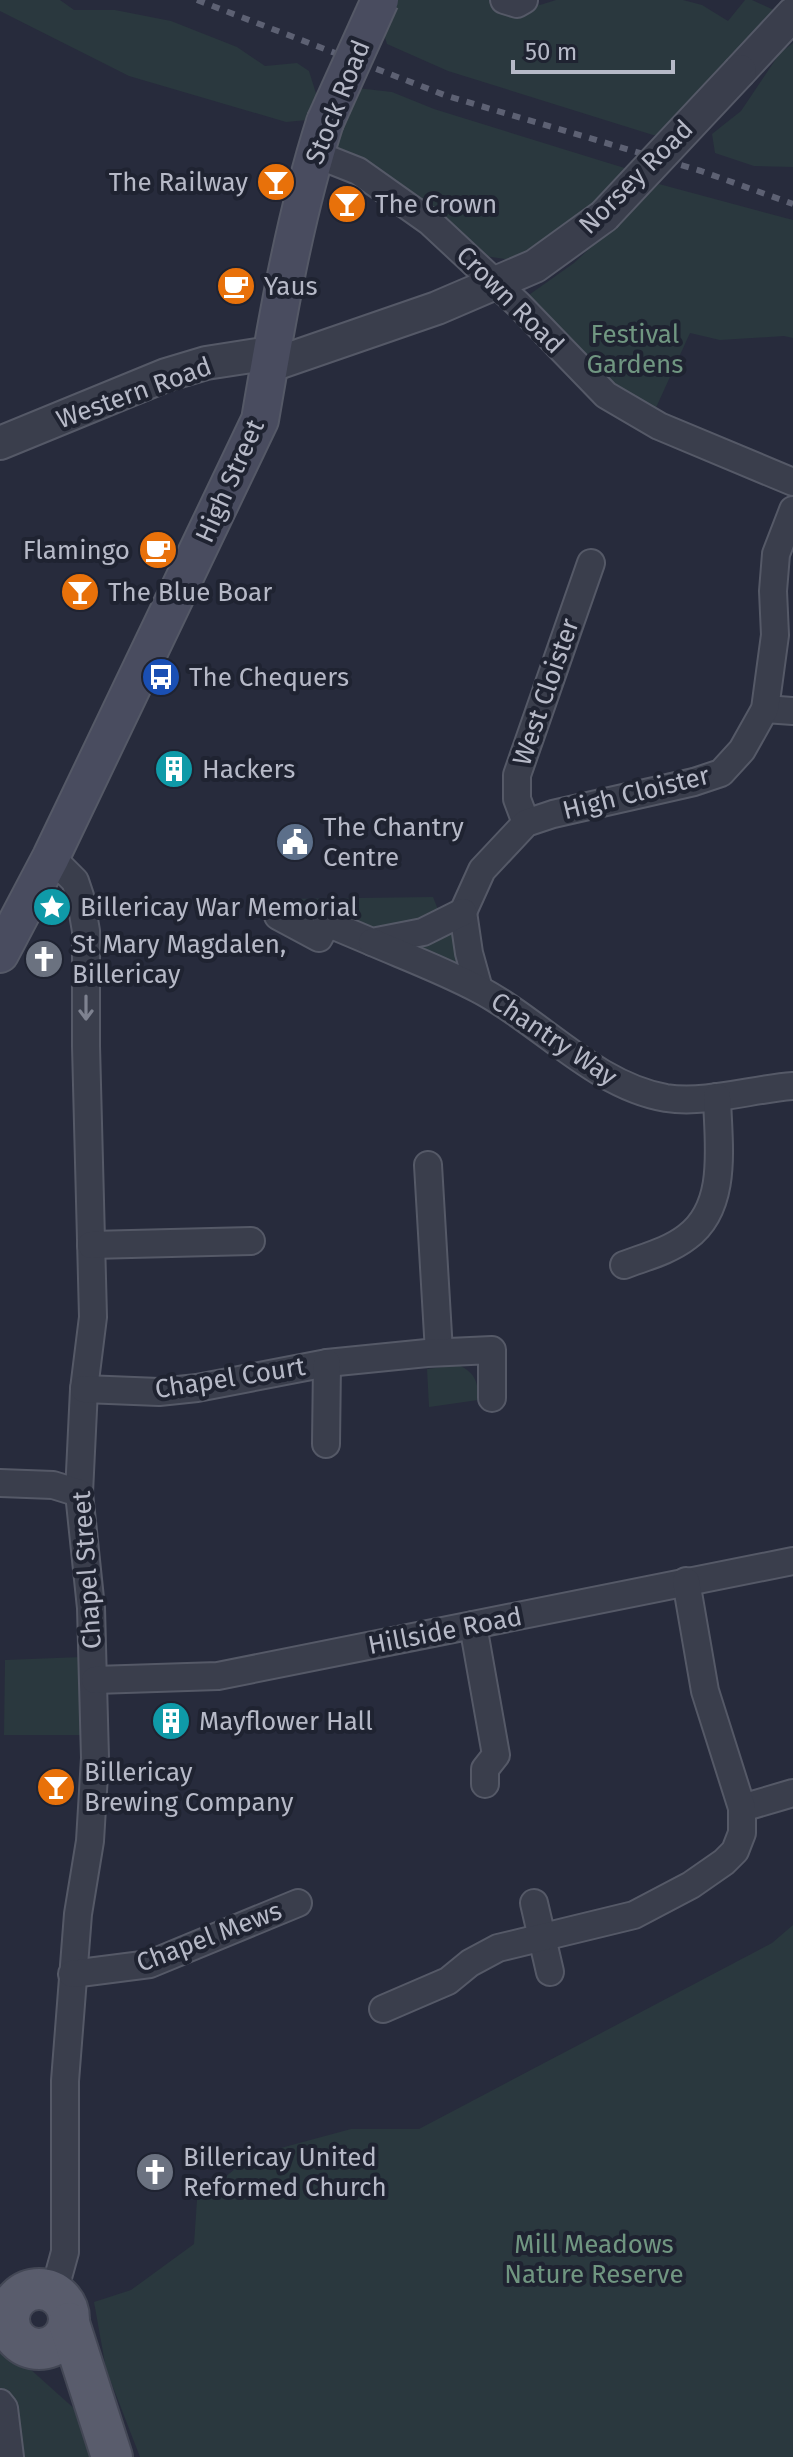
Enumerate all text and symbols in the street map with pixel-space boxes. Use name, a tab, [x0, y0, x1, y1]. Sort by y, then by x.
scale bar	[513, 24, 673, 74]
street label: Stock Road	[299, 35, 377, 169]
text: 50 m	[525, 38, 577, 66]
street label: Norsey Road	[573, 114, 699, 240]
bar icon: The Railway	[255, 161, 297, 203]
place label: The Railway	[109, 167, 248, 198]
bar icon: The Crown	[326, 183, 368, 225]
place label: The Crown	[375, 189, 497, 220]
street label: Crown Road	[450, 240, 570, 360]
cafe icon: Yaus	[215, 265, 257, 307]
place label: Yaus	[264, 271, 318, 302]
park label: Festival Gardens	[587, 319, 683, 380]
street label: Western Road	[52, 351, 216, 435]
street label: High Street	[189, 414, 271, 547]
cafe icon: Flamingo	[137, 529, 179, 571]
place label: Flamingo	[23, 535, 130, 566]
bar icon: The Blue Boar	[59, 571, 101, 613]
place label: The Blue Boar	[108, 577, 272, 608]
street label: West Cloister	[506, 614, 586, 770]
bus stop icon: The Chequers	[140, 656, 182, 698]
place label: The Chequers	[189, 662, 349, 693]
building icon: Hackers	[153, 748, 195, 790]
place label: Hackers	[202, 754, 295, 785]
street label: High Cloister	[559, 760, 713, 826]
place label: The Chantry Centre	[323, 812, 464, 873]
public building icon: The Chantry Centre	[274, 821, 316, 863]
place icon: Billericay War Memorial	[31, 886, 73, 928]
place label: Billericay War Memorial	[80, 892, 358, 923]
place label: St Mary Magdalen, Billericay	[72, 929, 286, 990]
church icon: St Mary Magdalen, Billericay	[23, 938, 65, 980]
street label: Chantry Way	[485, 986, 623, 1093]
one-way arrow	[78, 994, 94, 1021]
street label: Chapel Court	[153, 1351, 308, 1405]
street label: Chapel Street	[66, 1489, 108, 1650]
street label: Hillside Road	[365, 1601, 525, 1661]
building icon: Mayflower Hall	[150, 1700, 192, 1742]
place label: Mayflower Hall	[199, 1706, 373, 1737]
place label: Billericay Brewing Company	[84, 1757, 294, 1818]
bar icon: Billericay Brewing Company	[35, 1766, 77, 1808]
street label: Chapel Mews	[132, 1895, 286, 1979]
place label: Billericay United Reformed Church	[183, 2142, 387, 2203]
church icon: Billericay United Reformed Church	[134, 2151, 176, 2193]
park label: Mill Meadows Nature Reserve	[504, 2229, 684, 2290]

